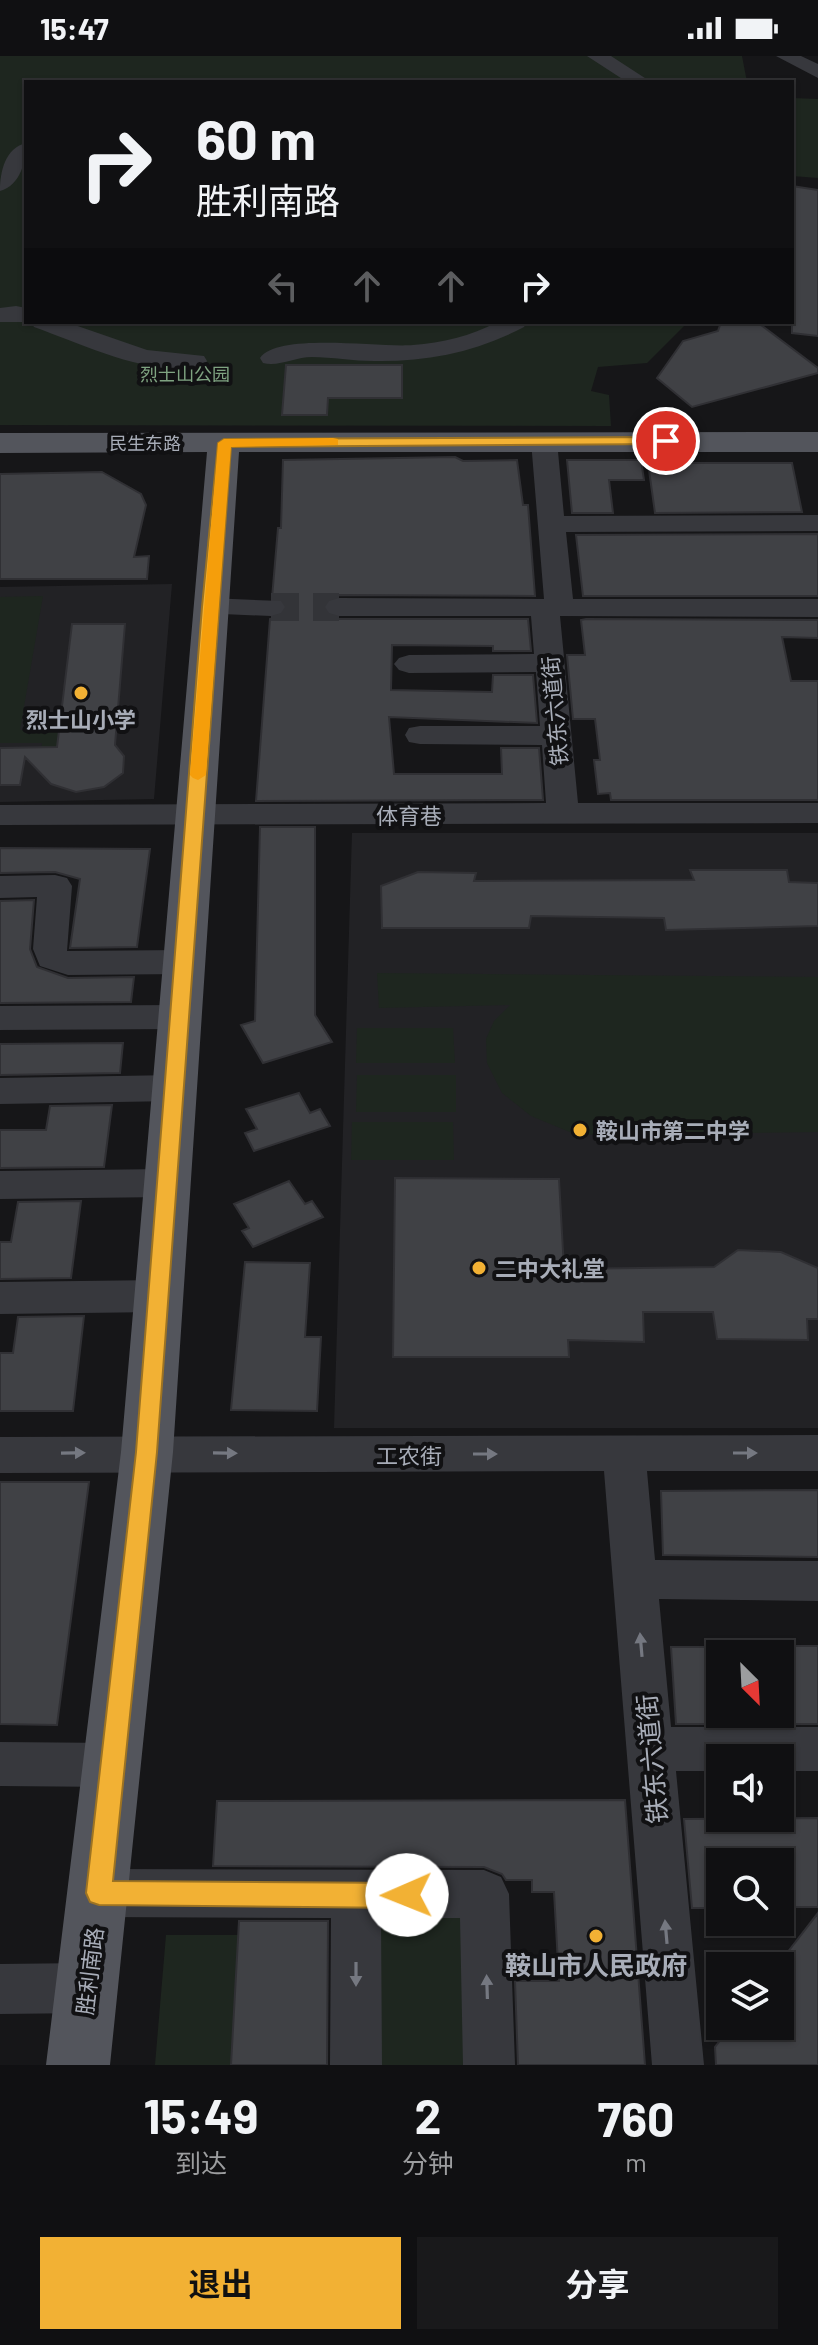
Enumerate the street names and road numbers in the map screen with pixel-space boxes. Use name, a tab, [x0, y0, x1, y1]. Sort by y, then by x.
street label: 民生东路	[109, 432, 181, 454]
street label: 铁东六道街	[536, 655, 572, 767]
street label: 体育巷	[376, 802, 442, 828]
street label: 工农街	[376, 1442, 442, 1468]
street label: 铁东六道街	[630, 1693, 672, 1825]
street label: 胜利南路	[71, 1926, 107, 2016]

